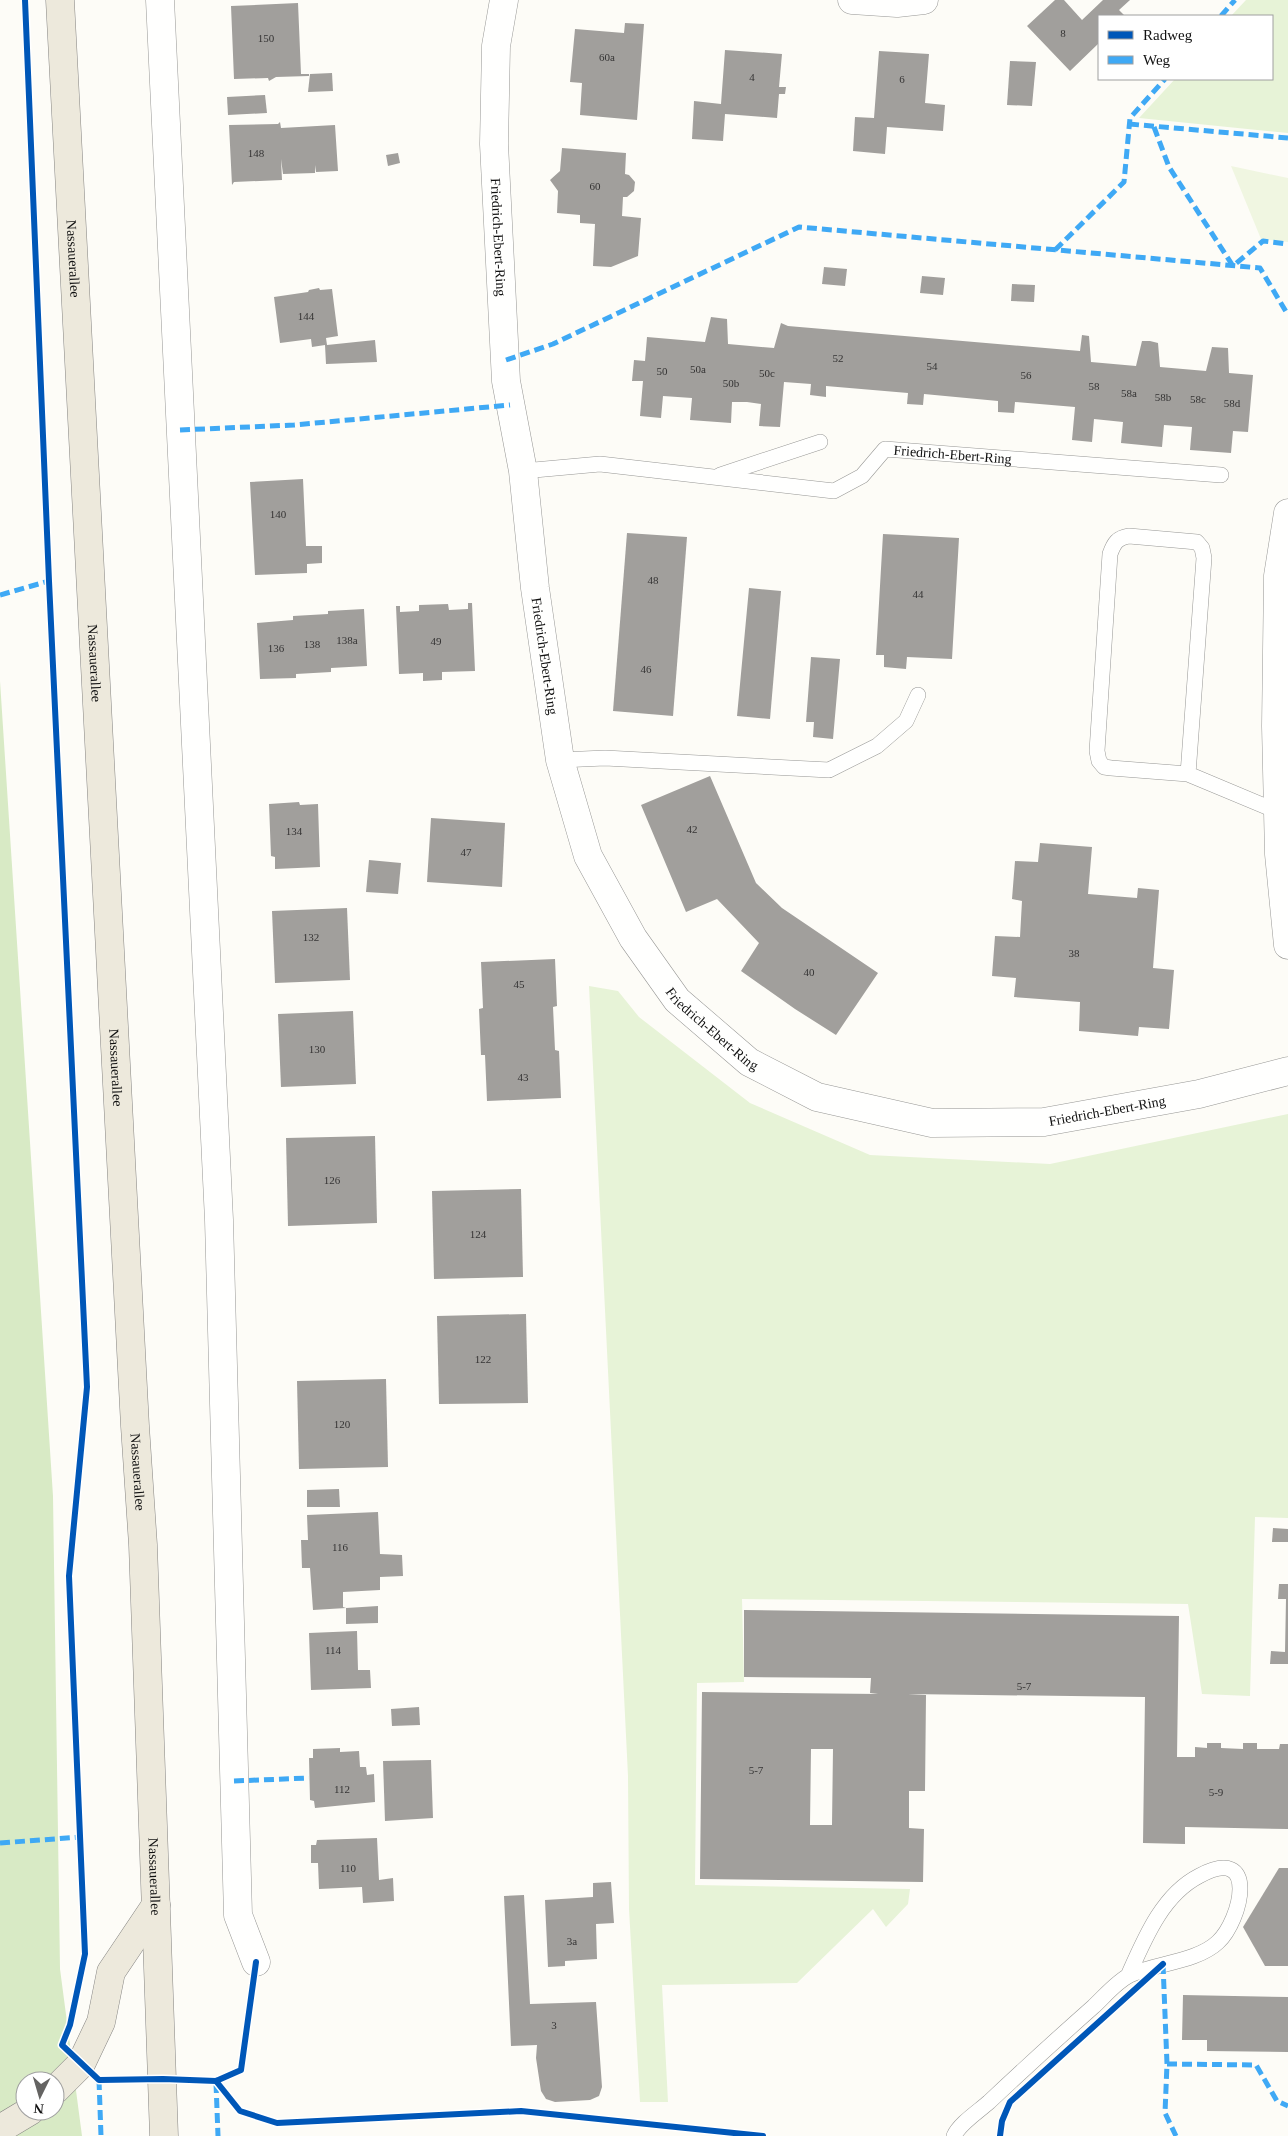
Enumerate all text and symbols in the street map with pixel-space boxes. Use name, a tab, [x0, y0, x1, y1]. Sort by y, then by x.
legend	[1098, 15, 1273, 80]
house number: 8	[1060, 27, 1066, 39]
text: Radweg	[1143, 27, 1193, 43]
house number: 150	[258, 32, 275, 44]
house number: 60a	[599, 51, 615, 63]
text: Weg	[1143, 52, 1171, 68]
house number: 4	[749, 71, 755, 83]
house number: 6	[899, 73, 905, 85]
house number: 148	[248, 147, 265, 159]
street label: Friedrich-Ebert-Ring	[488, 178, 509, 297]
house number: 60	[590, 180, 601, 192]
street label: Nassauerallee	[64, 219, 83, 298]
house number: 144	[298, 310, 315, 322]
house number: 52	[833, 352, 844, 364]
house number: 54	[927, 360, 938, 372]
house number: 50a	[690, 363, 706, 375]
house number: 50	[657, 365, 668, 377]
house number: 50c	[759, 367, 775, 379]
house number: 56	[1021, 369, 1032, 381]
house number: 50b	[723, 377, 740, 389]
house number: 58	[1089, 380, 1100, 392]
house number: 58a	[1121, 387, 1137, 399]
house number: 58b	[1155, 391, 1172, 403]
house number: 58c	[1190, 393, 1206, 405]
house number: 58d	[1224, 397, 1241, 409]
street label: Friedrich-Ebert-Ring	[893, 443, 1012, 467]
house number: 140	[270, 508, 287, 520]
house number: 48	[648, 574, 659, 586]
house number: 44	[913, 588, 924, 600]
street label: Friedrich-Ebert-Ring	[528, 597, 560, 716]
street label: Nassauerallee	[85, 624, 104, 702]
house number: 138a	[336, 634, 358, 646]
house number: 49	[431, 635, 442, 647]
house number: 138	[304, 638, 321, 650]
house number: 136	[268, 642, 285, 654]
house number: 46	[641, 663, 652, 675]
house number: 42	[687, 823, 698, 835]
house number: 134	[286, 825, 303, 837]
house number: 47	[461, 846, 472, 858]
house number: 132	[303, 931, 319, 943]
house number: 38	[1069, 947, 1080, 959]
house number: 40	[804, 966, 815, 978]
house number: 45	[514, 978, 525, 990]
street label: Friedrich-Ebert-Ring	[663, 985, 761, 1073]
street label: Nassauerallee	[106, 1028, 125, 1107]
house number: 130	[309, 1043, 326, 1055]
house number: 43	[518, 1071, 529, 1083]
street label: Friedrich-Ebert-Ring	[1048, 1093, 1167, 1129]
house number: 126	[324, 1174, 341, 1186]
house number: 124	[470, 1228, 487, 1240]
house number: 122	[475, 1353, 491, 1365]
house number: 120	[334, 1418, 351, 1430]
street label: Nassauerallee	[127, 1433, 148, 1511]
house number: 116	[332, 1541, 349, 1553]
house number: 114	[325, 1644, 342, 1656]
house number: 5-7	[1017, 1680, 1032, 1692]
house number: 5-7	[749, 1764, 764, 1776]
house number: 112	[334, 1783, 350, 1795]
house number: 5-9	[1209, 1786, 1224, 1798]
street label: Nassauerallee	[145, 1837, 163, 1916]
house number: 110	[340, 1862, 357, 1874]
house number: 3a	[567, 1935, 577, 1947]
house number: 3	[551, 2019, 557, 2031]
north arrow	[15, 2071, 65, 2121]
text: N	[33, 2101, 45, 2116]

